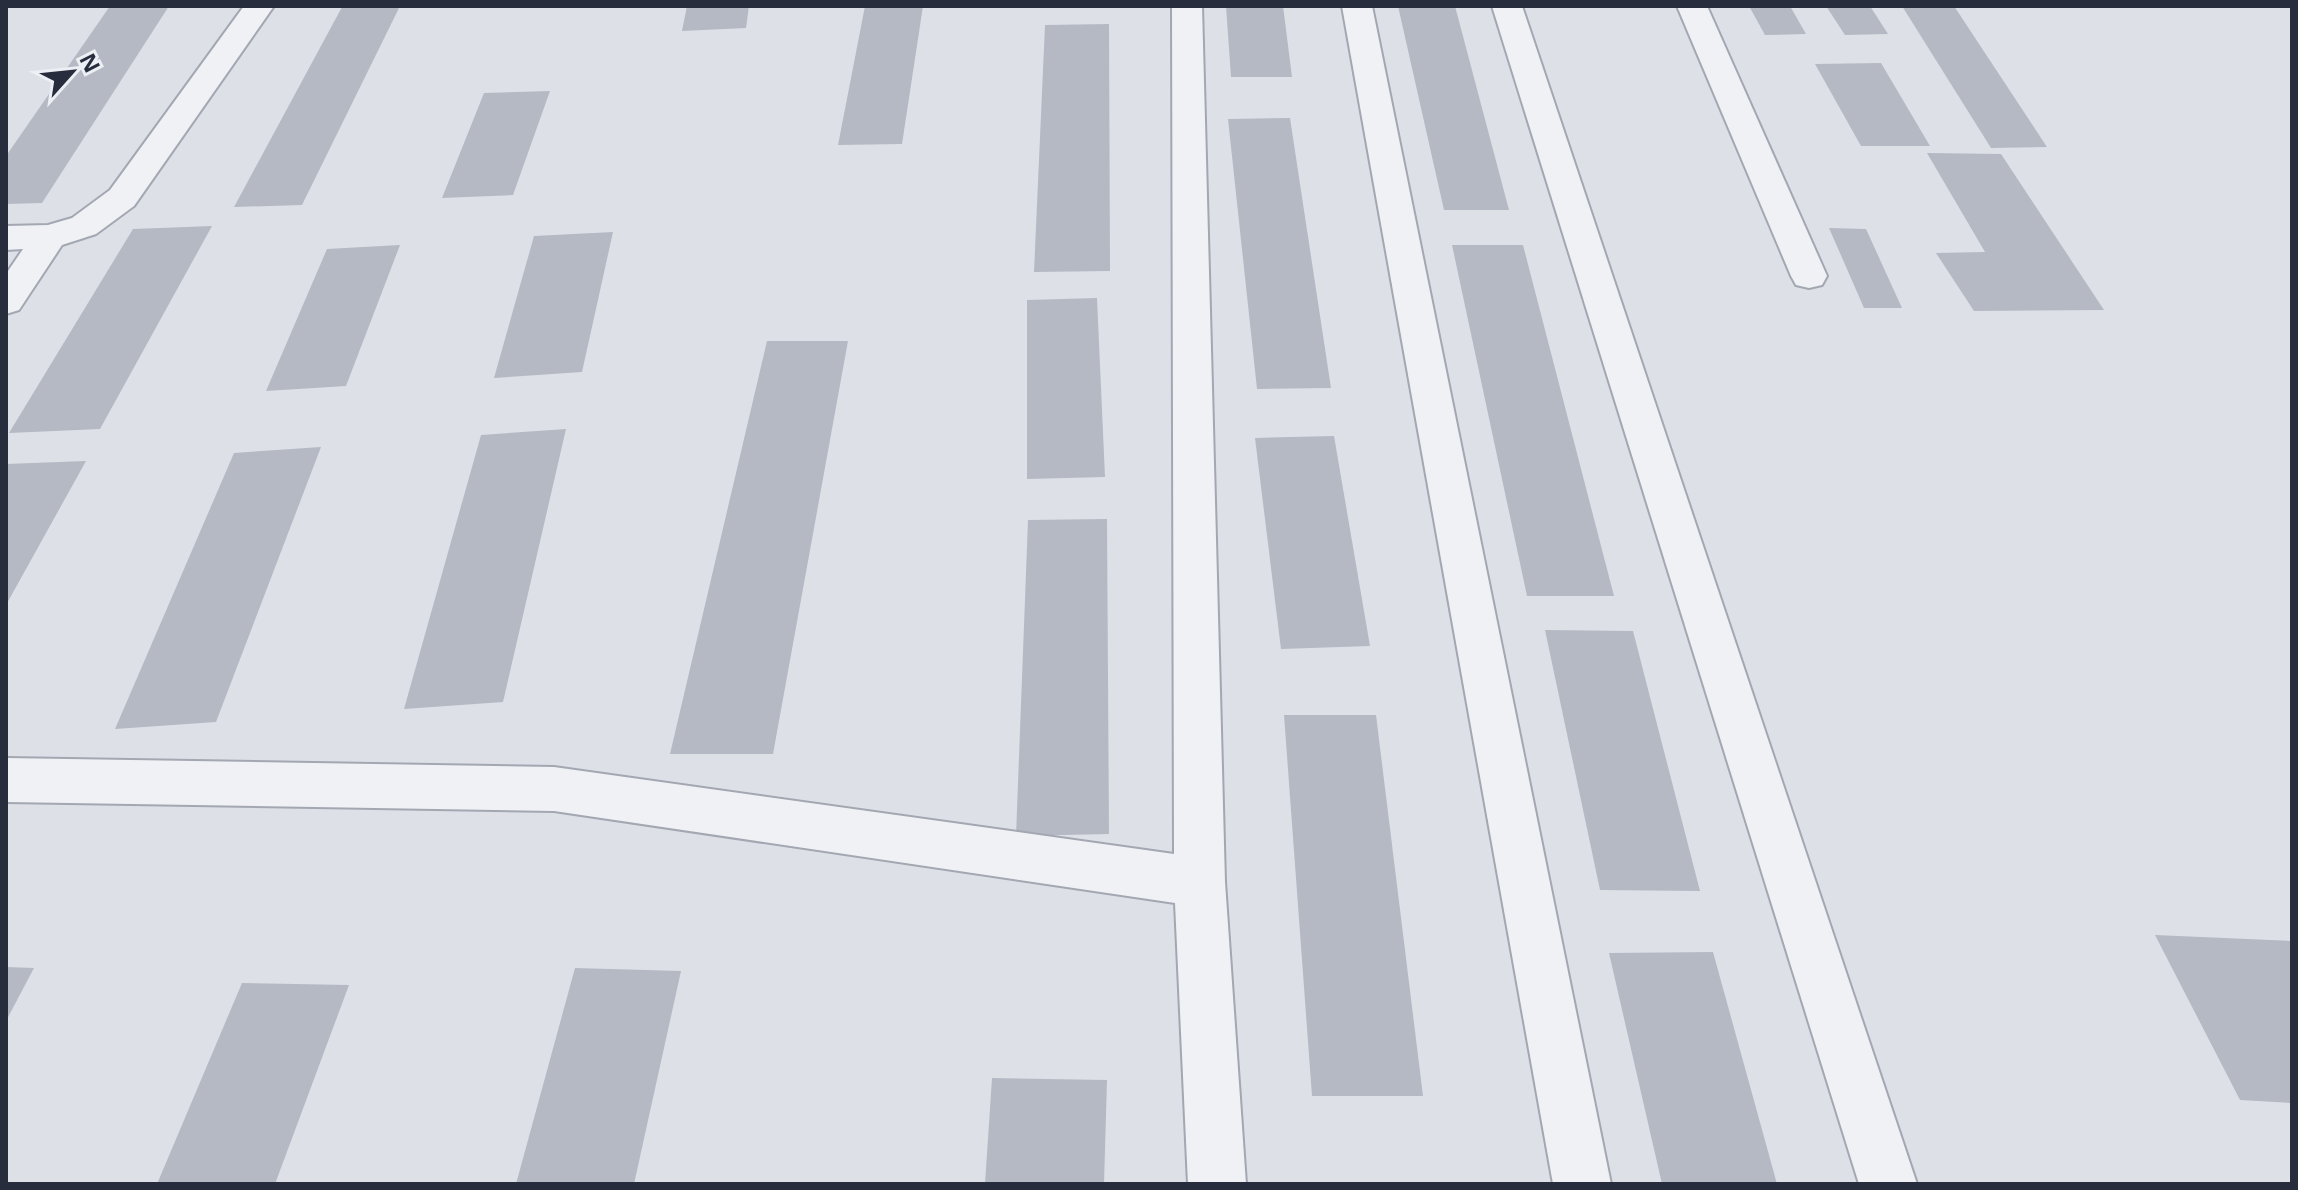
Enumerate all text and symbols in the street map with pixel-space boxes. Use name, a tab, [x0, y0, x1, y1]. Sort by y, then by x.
north arrow	[32, 32, 112, 112]
text: N	[73, 48, 108, 77]

